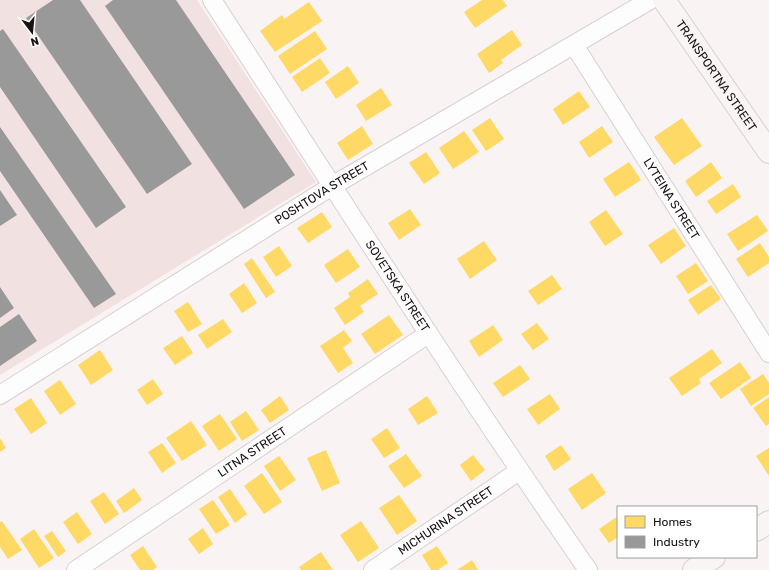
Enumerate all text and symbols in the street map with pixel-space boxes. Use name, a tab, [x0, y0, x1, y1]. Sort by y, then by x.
north arrow	[12, 12, 52, 52]
street label: TRANSPORTNA STREET	[673, 17, 760, 134]
text: N	[29, 34, 40, 48]
street label: LYTEINA STREET	[640, 156, 702, 242]
street label: POSHTOVA STREET	[272, 159, 372, 227]
street label: SOVETSKA STREET	[363, 238, 433, 335]
street label: LITNA STREET	[215, 424, 289, 480]
street label: MICHURINA STREET	[396, 483, 496, 558]
legend	[617, 506, 757, 558]
text: Homes	[653, 515, 692, 529]
text: Industry	[653, 535, 700, 549]

